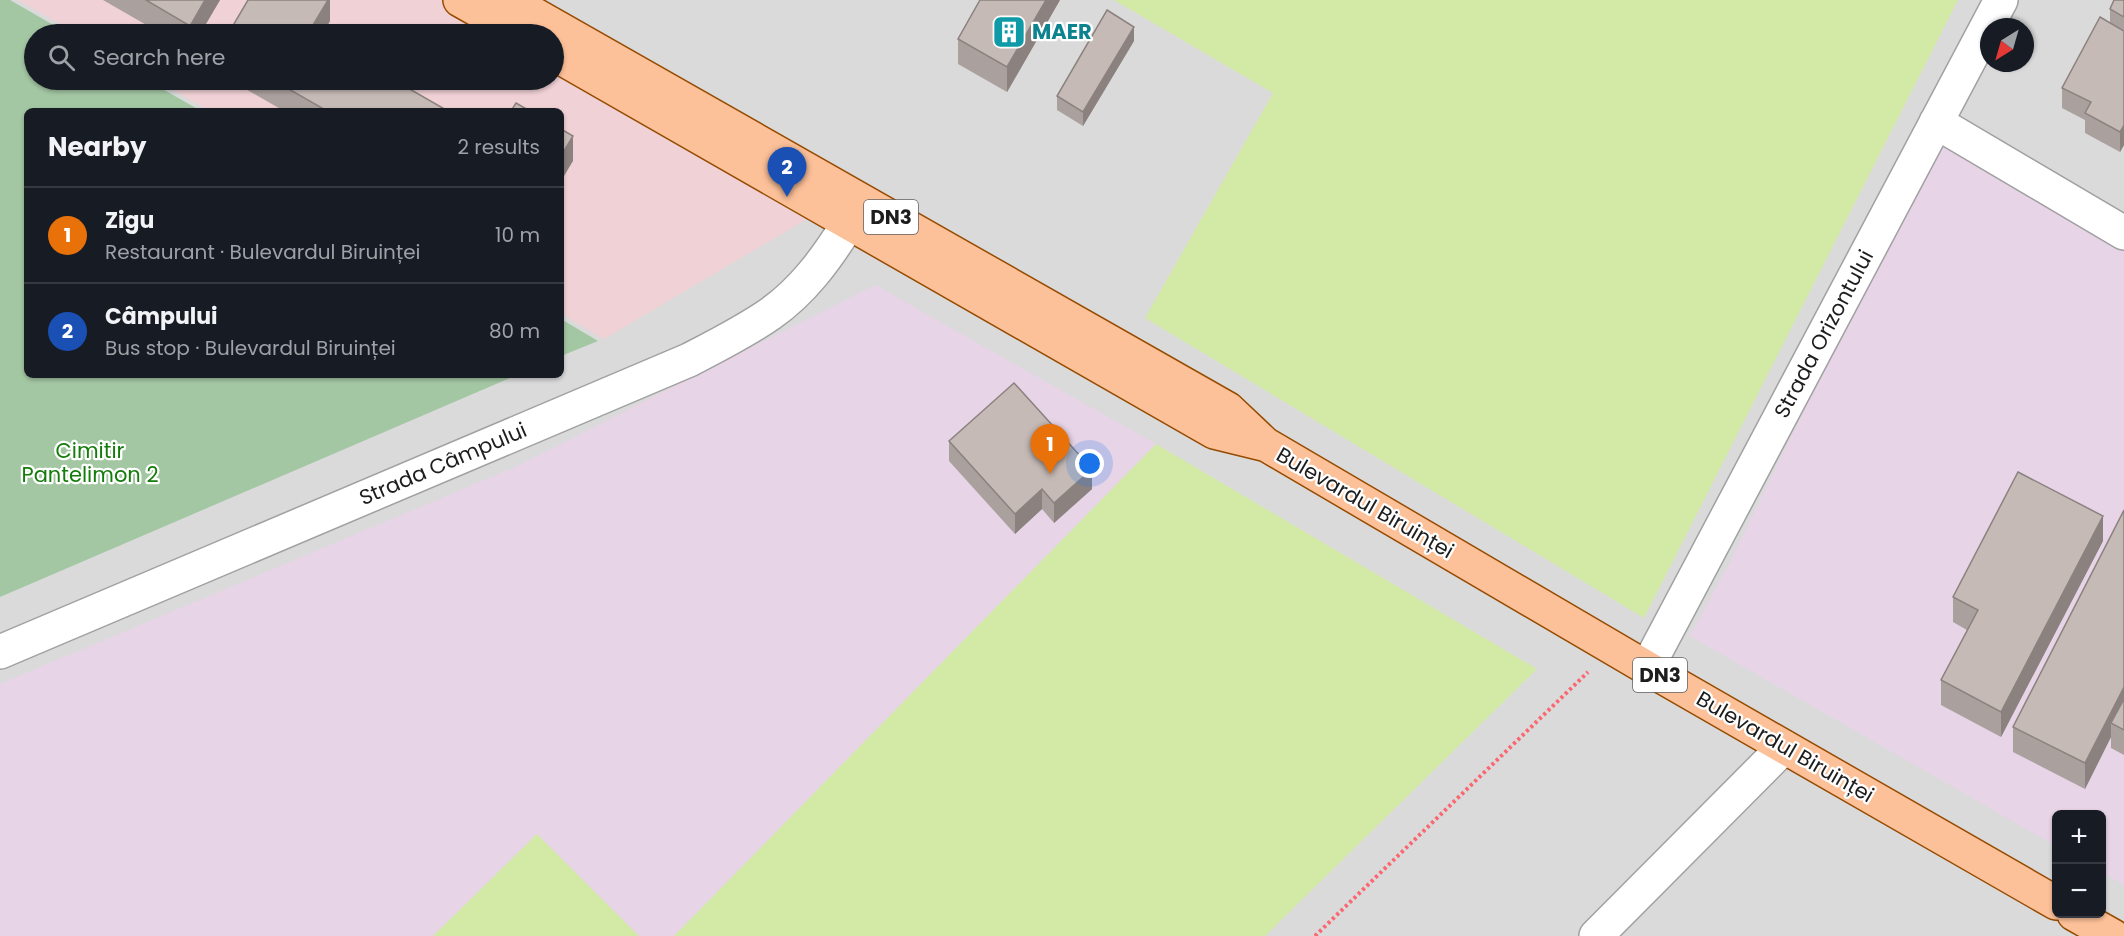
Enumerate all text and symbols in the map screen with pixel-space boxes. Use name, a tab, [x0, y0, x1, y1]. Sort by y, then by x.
building icon: MAER	[991, 14, 1027, 50]
place label: MAER	[1032, 17, 1092, 46]
north arrow	[1980, 18, 2034, 72]
search box	[24, 24, 564, 90]
icon: search	[45, 41, 78, 74]
text: Search here	[93, 42, 226, 73]
text: Nearby	[48, 129, 146, 165]
text: 2 results	[457, 133, 540, 161]
pin: 2	[768, 148, 806, 197]
road number: DN3	[864, 200, 918, 234]
text: Zigu	[105, 205, 154, 236]
text: 1	[64, 221, 71, 249]
text: 10 m	[495, 221, 540, 249]
text: Restaurant · Bulevardul Biruinței	[105, 238, 421, 266]
street label: Strada Orizontului	[1767, 244, 1880, 423]
text: Câmpului	[105, 301, 218, 332]
text: 2	[62, 317, 73, 345]
text: 80 m	[489, 317, 540, 345]
text: Bus stop · Bulevardul Biruinței	[105, 334, 396, 362]
street label: Strada Câmpului	[355, 415, 531, 512]
pin: 1	[1030, 424, 1070, 474]
park label: Cimitir Pantelimon 2	[22, 436, 158, 489]
street label: Bulevardul Biruinței	[1271, 440, 1459, 565]
your location	[1075, 449, 1104, 478]
road number: DN3	[1633, 658, 1687, 692]
street label: Bulevardul Biruinței	[1691, 684, 1879, 809]
map controls	[2052, 810, 2106, 918]
button: +	[2052, 810, 2106, 864]
button: −	[2052, 864, 2106, 918]

